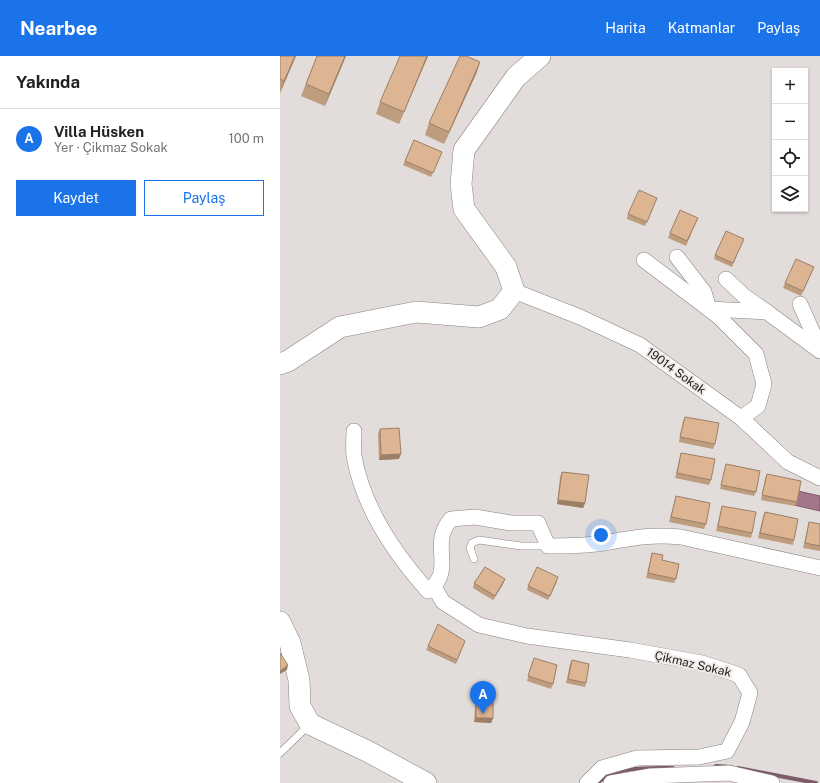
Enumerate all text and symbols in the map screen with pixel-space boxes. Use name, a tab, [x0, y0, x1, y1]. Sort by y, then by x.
text: Nearbee	[20, 17, 98, 39]
text: Harita	[605, 20, 646, 36]
text: Katmanlar	[668, 20, 735, 36]
text: Paylaş	[757, 20, 800, 36]
map controls	[772, 68, 808, 212]
button: +	[772, 68, 808, 104]
text: Yakında	[16, 72, 80, 92]
button: −	[772, 104, 808, 140]
text: Villa Hüsken	[54, 123, 144, 140]
text: A	[24, 131, 34, 146]
text: 100 m	[228, 131, 264, 146]
text: Yer · Çikmaz Sokak	[54, 140, 168, 155]
button: locate	[772, 140, 808, 176]
button: layers	[772, 176, 808, 212]
button: Kaydet	[16, 180, 136, 216]
button: Paylaş	[144, 180, 264, 216]
street label: 19014 Sokak	[644, 345, 709, 397]
your location	[591, 525, 611, 545]
street label: Çikmaz Sokak	[653, 648, 733, 680]
pin: A	[470, 681, 496, 714]

